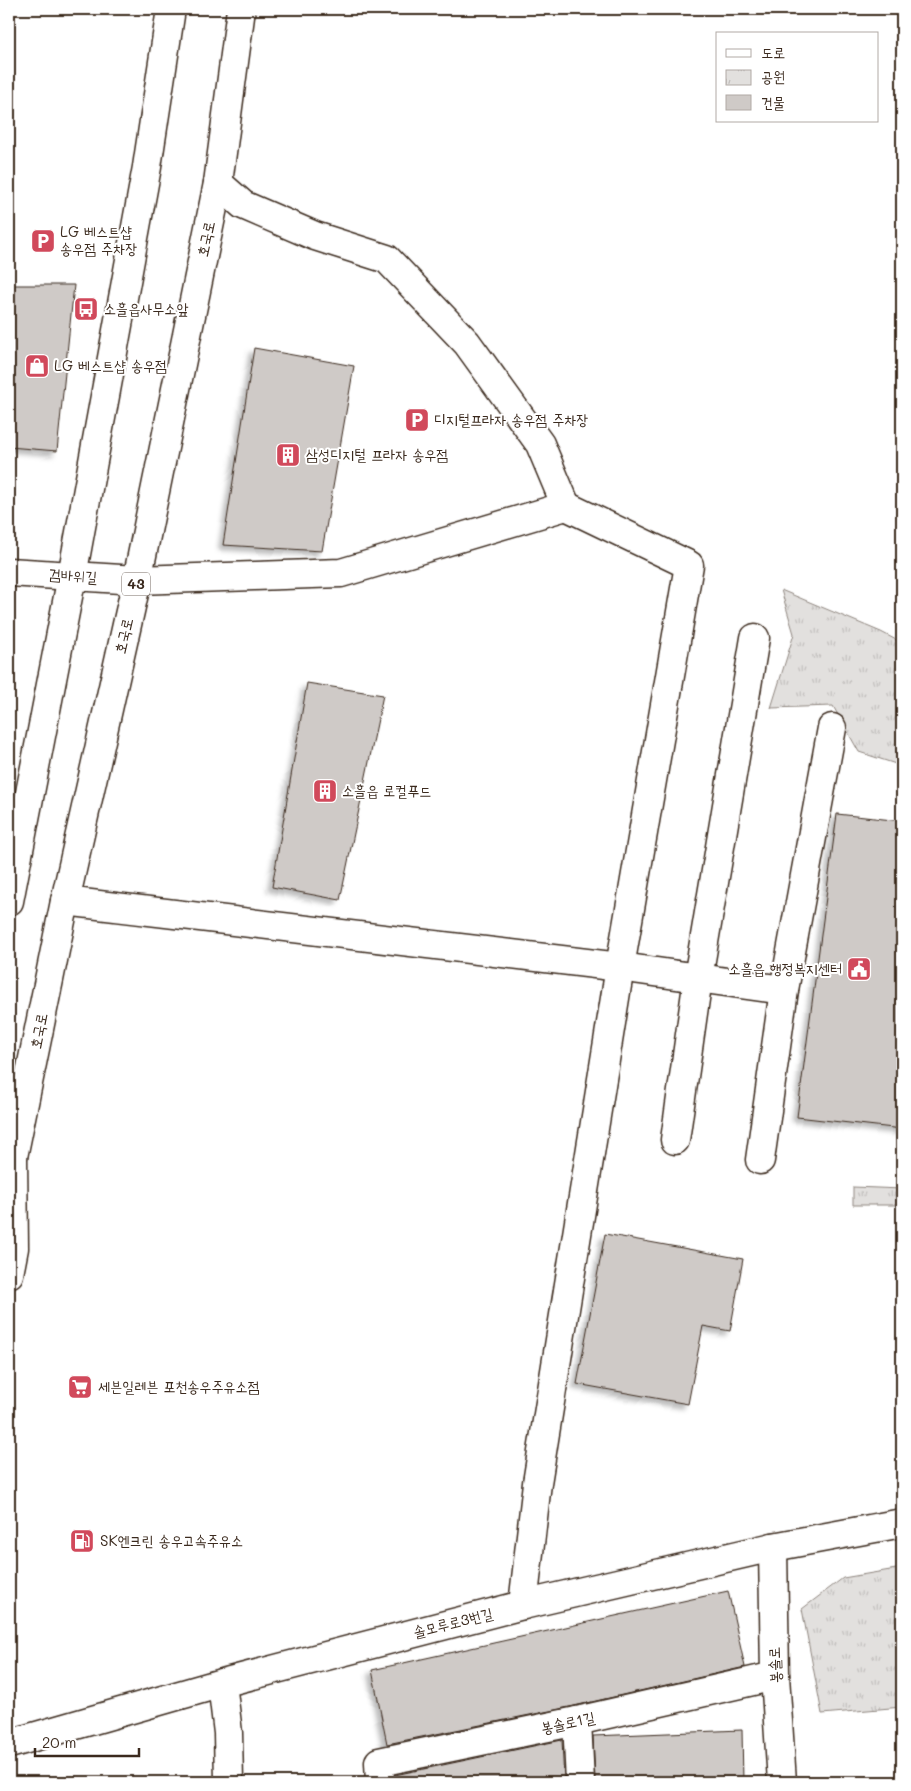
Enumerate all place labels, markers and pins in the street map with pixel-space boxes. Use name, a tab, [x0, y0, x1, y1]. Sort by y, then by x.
place label: LG 베스트샵 송우점 주차장	[60, 221, 137, 258]
parking icon: LG 베스트샵 송우점 주차장	[30, 228, 56, 254]
bus stop icon: 소흘읍사무소앞	[73, 296, 99, 322]
place label: 소흘읍사무소앞	[104, 298, 189, 318]
shop icon: LG 베스트샵 송우점	[24, 353, 50, 379]
place label: LG 베스트샵 송우점	[54, 355, 167, 375]
parking icon: 디지털프라자 송우점 주차장	[404, 407, 430, 433]
place label: 디지털프라자 송우점 주차장	[434, 409, 588, 429]
building icon: 삼성디지털 프라자 송우점	[275, 442, 301, 468]
place label: 삼성디지털 프라자 송우점	[306, 444, 448, 464]
building icon: 소흘읍 로컬푸드	[312, 778, 338, 804]
place label: 소흘읍 로컬푸드	[342, 780, 431, 800]
public building icon: 소흘읍 행정복지센터	[846, 956, 872, 982]
place label: 소흘읍 행정복지센터	[729, 958, 842, 978]
supermarket icon: 세븐일레븐 포천송우주유소점	[67, 1374, 93, 1400]
place label: 세븐일레븐 포천송우주유소점	[98, 1376, 260, 1396]
fuel station icon: SK엔크린 송우고속주유소	[69, 1528, 95, 1554]
place label: SK엔크린 송우고속주유소	[100, 1530, 243, 1550]

